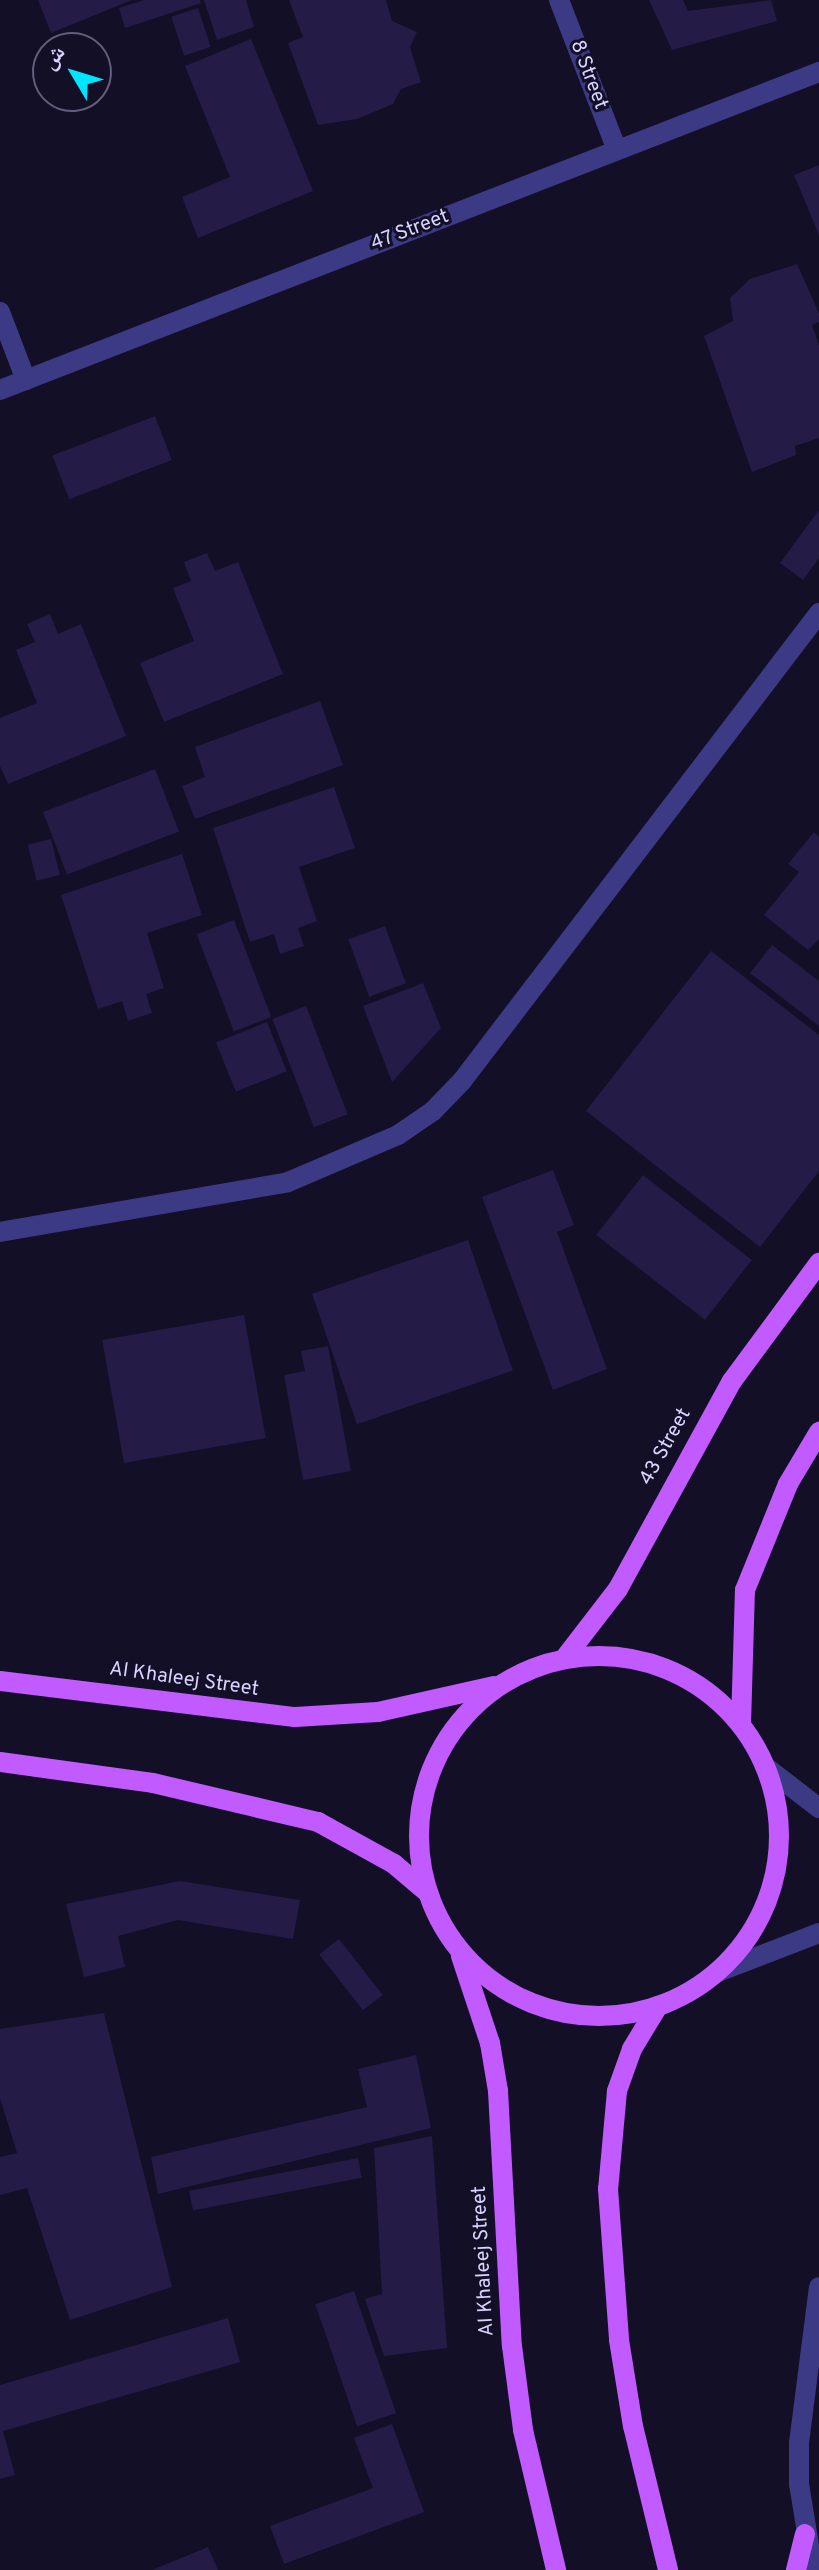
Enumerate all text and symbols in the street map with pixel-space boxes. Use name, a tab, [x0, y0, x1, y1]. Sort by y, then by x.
north arrow	[32, 32, 112, 112]
street label: 8 Street	[564, 37, 612, 113]
text: ش	[36, 41, 72, 76]
street label: 47 Street	[367, 205, 453, 257]
street label: 43 Street	[635, 1404, 697, 1490]
street label: Al Khaleej Street	[108, 1658, 260, 1702]
street label: Al Khaleej Street	[468, 2185, 500, 2337]

